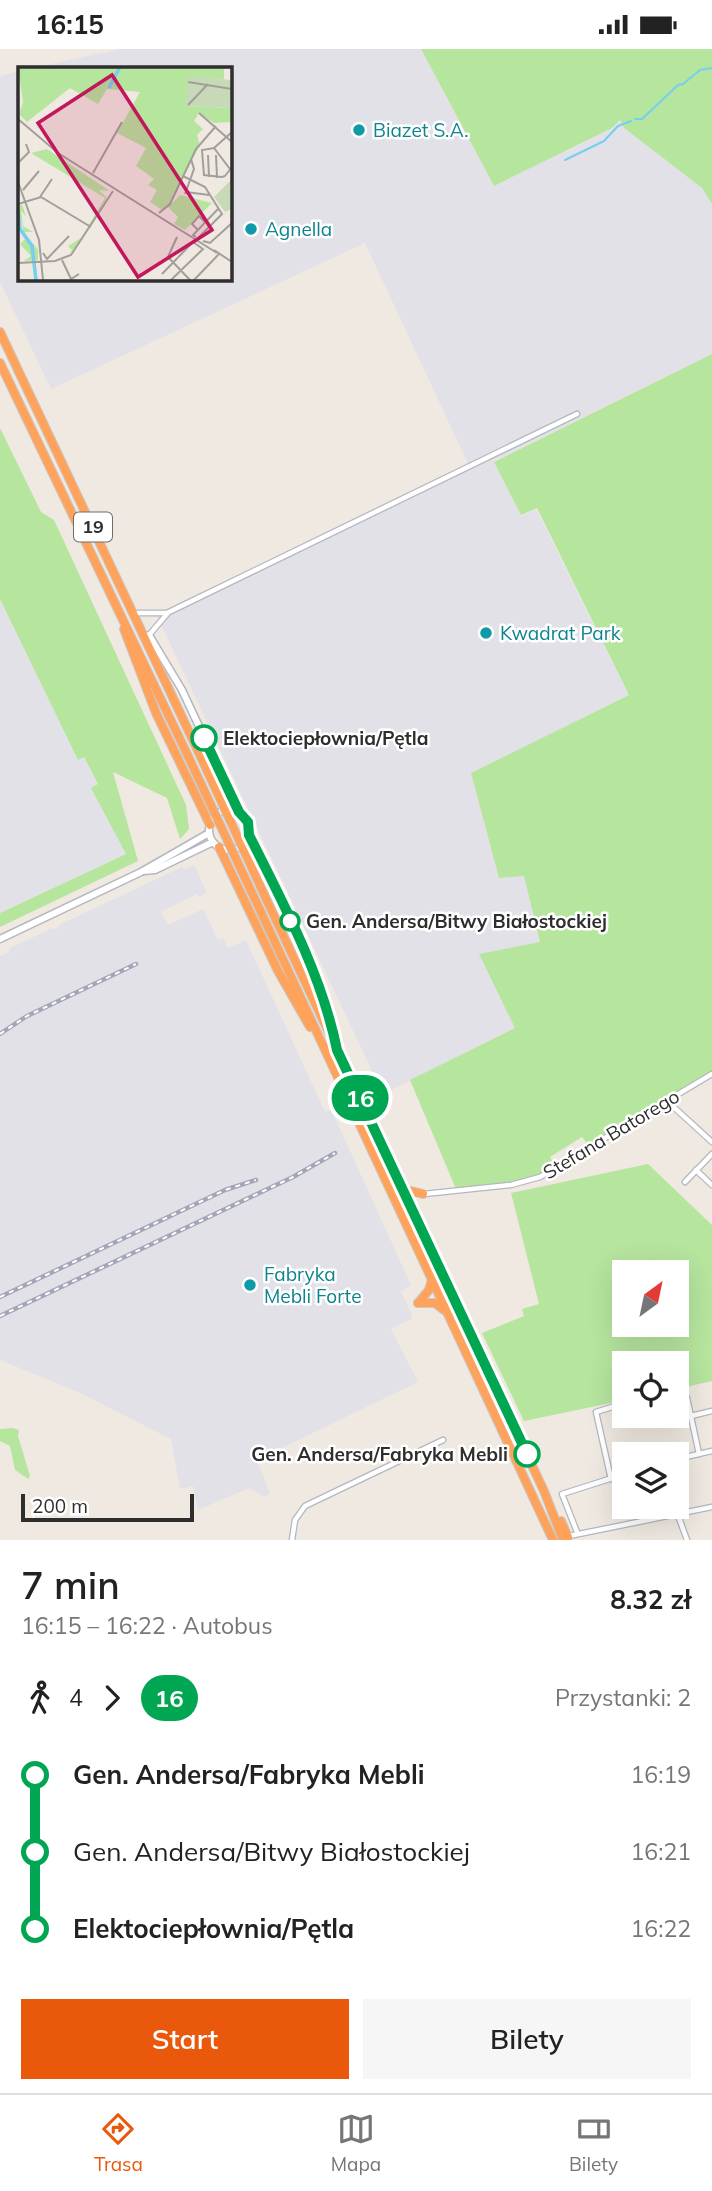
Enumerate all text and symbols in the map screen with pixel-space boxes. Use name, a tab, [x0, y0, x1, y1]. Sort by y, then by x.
text: 16:15	[35, 8, 104, 41]
inset map	[18, 67, 231, 280]
place label: Biazet S.A.	[373, 118, 469, 142]
marker: Biazet S.A.	[351, 122, 367, 138]
place label: Agnella	[265, 217, 332, 241]
marker: Agnella	[243, 221, 259, 237]
road number: 19	[74, 513, 112, 541]
place label: Kwadrat Park	[500, 621, 621, 645]
marker: Kwadrat Park	[478, 625, 494, 641]
marker: Elektociepłownia/Pętla	[191, 725, 217, 751]
place label: Elektociepłownia/Pętla	[223, 726, 428, 750]
place label: Gen. Andersa/Bitwy Białostockiej	[306, 909, 607, 933]
marker: Gen. Andersa/Bitwy Białostockiej	[280, 911, 300, 931]
line badge: 16	[328, 1075, 392, 1121]
text: 16	[346, 1083, 374, 1113]
street label: Stefana Batorego	[538, 1084, 684, 1184]
north arrow	[612, 1260, 690, 1337]
map controls	[612, 1260, 689, 1519]
place label: Fabryka Mebli Forte	[264, 1262, 362, 1308]
marker: Fabryka Mebli Forte	[242, 1277, 258, 1293]
button: locate	[612, 1351, 689, 1428]
marker: Gen. Andersa/Fabryka Mebli	[514, 1441, 540, 1467]
place label: Gen. Andersa/Fabryka Mebli	[251, 1442, 508, 1466]
button: layers	[612, 1442, 689, 1519]
scale bar	[21, 1491, 194, 1523]
text: 200 m	[32, 1494, 88, 1518]
text: 7 min	[21, 1561, 120, 1609]
text: 8.32 zł	[610, 1583, 691, 1616]
text: 16:15 – 16:22 · Autobus	[21, 1611, 273, 1640]
icon: walk	[21, 1679, 59, 1717]
icon: forward	[93, 1679, 131, 1717]
text: 4	[69, 1683, 83, 1712]
text: 16	[155, 1683, 184, 1713]
text: Przystanki: 2	[555, 1683, 691, 1712]
text: Gen. Andersa/Fabryka Mebli	[73, 1758, 424, 1791]
text: 16:19	[631, 1760, 691, 1789]
text: Gen. Andersa/Bitwy Białostockiej	[73, 1835, 470, 1868]
text: 16:21	[631, 1837, 691, 1866]
text: Elektociepłownia/Pętla	[73, 1912, 354, 1945]
text: 16:22	[631, 1914, 691, 1943]
button: Start	[21, 1999, 349, 2079]
button: Bilety	[363, 1999, 691, 2079]
tab: Trasa	[94, 2110, 143, 2176]
tab: Mapa	[331, 2110, 381, 2176]
tab: Bilety	[569, 2110, 618, 2176]

